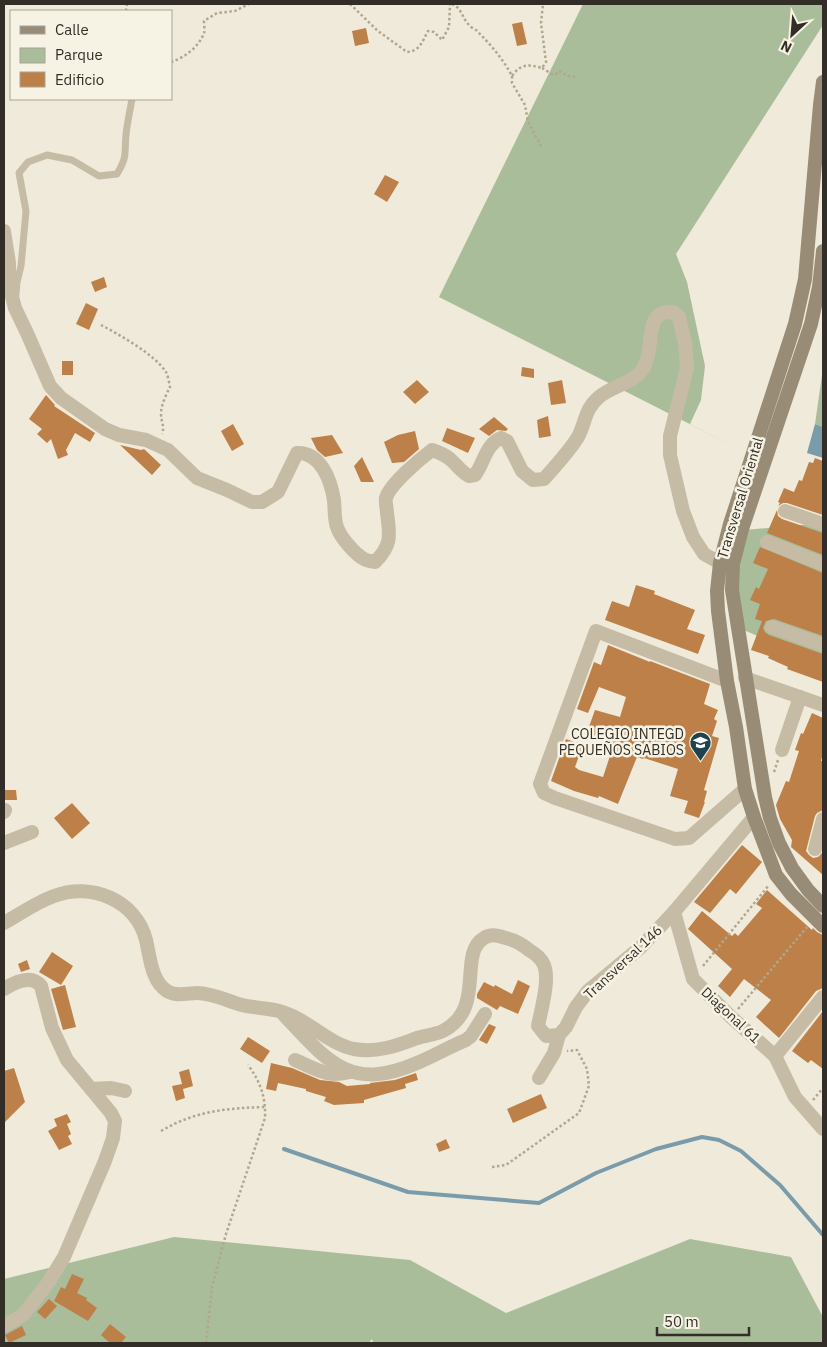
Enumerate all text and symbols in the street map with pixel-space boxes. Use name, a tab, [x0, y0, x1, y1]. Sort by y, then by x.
legend	[10, 10, 172, 100]
north arrow	[767, 10, 817, 60]
text: Calle	[55, 20, 89, 39]
text: N	[778, 36, 795, 57]
text: Parque	[55, 45, 103, 64]
text: Edificio	[55, 70, 104, 89]
street label: Transversal Oriental	[713, 435, 767, 561]
place label: COLEGIO INTEGD PEQUEÑOS SABIOS	[559, 725, 684, 759]
school or university icon: COLEGIO INTEGD PEQUEÑOS SABIOS	[688, 730, 712, 761]
street label: Transversal 146	[580, 921, 666, 1003]
street label: Diagonal 61	[697, 983, 765, 1047]
scale bar	[657, 1304, 750, 1336]
text: 50 m	[664, 1312, 699, 1331]

